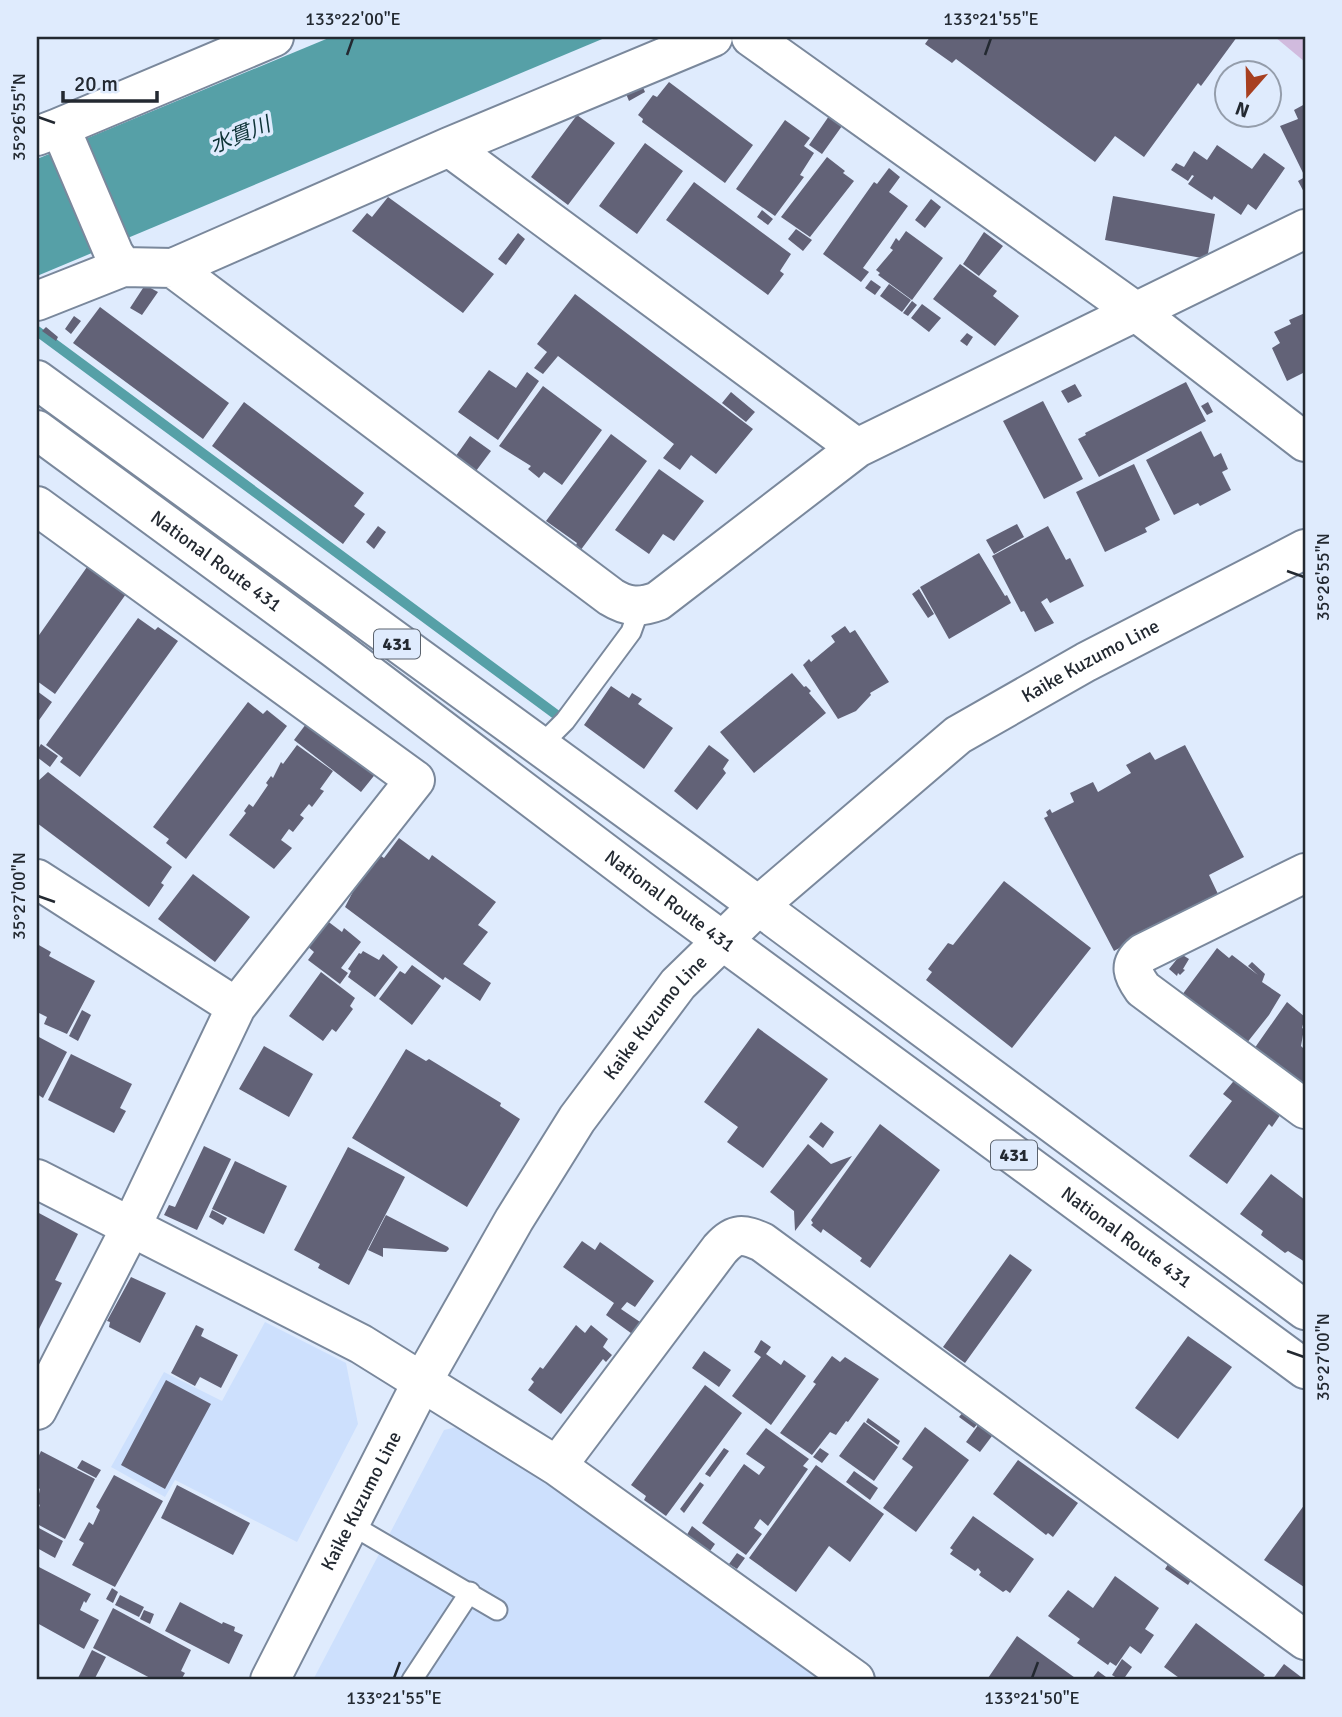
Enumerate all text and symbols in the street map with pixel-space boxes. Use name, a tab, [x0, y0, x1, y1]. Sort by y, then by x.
text: 133°22'00"E	[305, 8, 401, 30]
text: 133°21'55"E	[943, 8, 1039, 30]
scale bar	[63, 60, 158, 104]
north arrow	[1212, 60, 1282, 130]
text: 20 m	[74, 71, 118, 97]
text: 35°26'55"N	[8, 73, 30, 161]
text: N	[1232, 95, 1253, 123]
water label: 水貫川	[206, 110, 276, 159]
street label: National Route 431	[146, 505, 286, 617]
text: 35°26'55"N	[1312, 533, 1334, 621]
street label: Kaike Kuzumo Line	[1017, 614, 1163, 708]
road number: 431	[374, 630, 420, 658]
street label: National Route 431	[600, 845, 740, 958]
text: 35°27'00"N	[8, 852, 30, 940]
street label: Kaike Kuzumo Line	[598, 950, 712, 1085]
road number: 431	[991, 1140, 1037, 1170]
street label: National Route 431	[1056, 1182, 1196, 1294]
text: 35°27'00"N	[1312, 1313, 1334, 1401]
street label: Kaike Kuzumo Line	[316, 1427, 407, 1575]
text: 133°21'55"E	[346, 1687, 442, 1709]
text: 133°21'50"E	[984, 1687, 1080, 1709]

